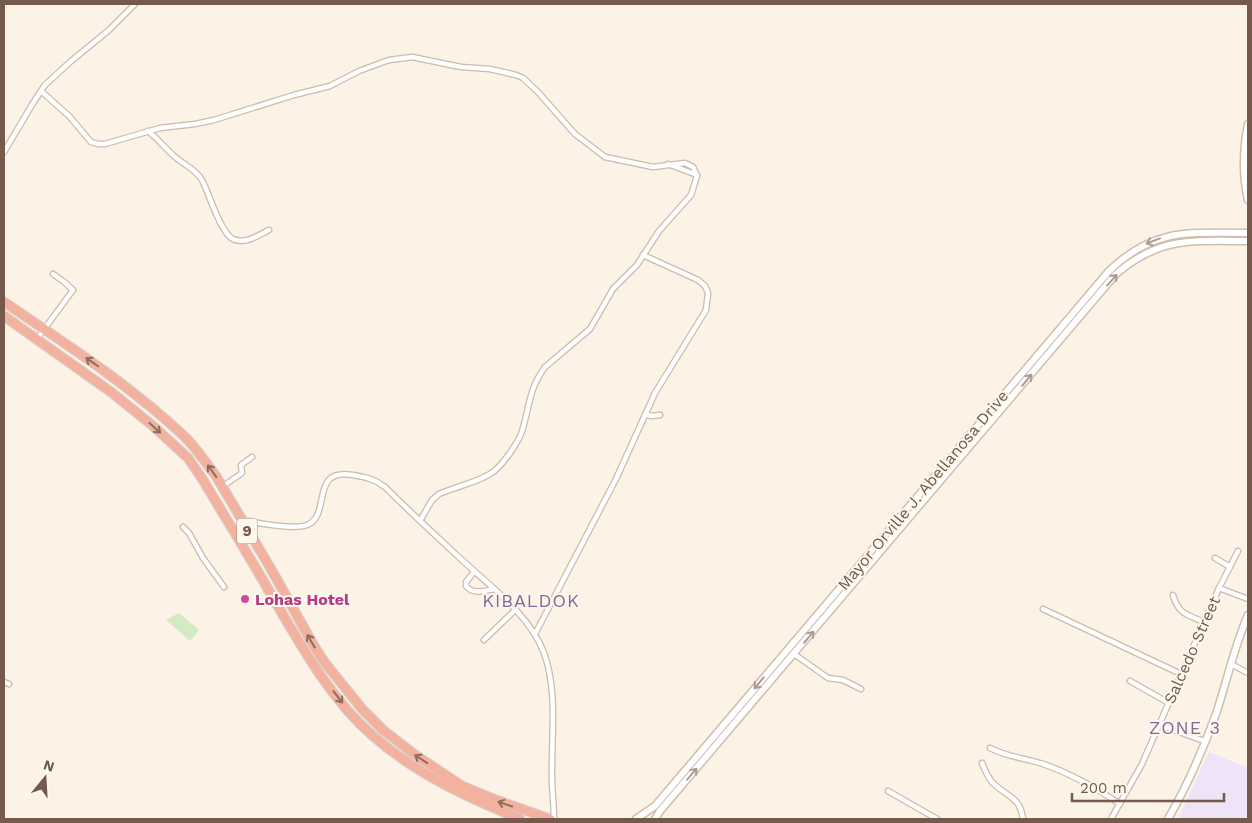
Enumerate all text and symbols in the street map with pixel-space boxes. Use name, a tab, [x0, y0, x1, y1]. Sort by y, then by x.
one-way arrow	[1146, 237, 1162, 246]
one-way arrow	[1106, 274, 1117, 287]
one-way arrow	[85, 357, 99, 367]
one-way arrow	[1021, 373, 1033, 386]
street label: Mayor Orville J. Abellanosa Drive	[834, 386, 1012, 594]
one-way arrow	[148, 422, 161, 434]
one-way arrow	[206, 465, 217, 478]
road number: 9	[237, 518, 257, 544]
place label: Lohas Hotel	[255, 590, 350, 609]
district label: KIBALDOK	[482, 590, 580, 611]
marker: Lohas Hotel	[239, 593, 251, 605]
street label: Salcedo Street	[1160, 593, 1224, 707]
one-way arrow	[803, 631, 814, 644]
one-way arrow	[306, 635, 316, 649]
one-way arrow	[754, 676, 765, 689]
one-way arrow	[332, 690, 343, 703]
district label: ZONE 3	[1149, 717, 1221, 738]
north arrow	[20, 753, 70, 803]
one-way arrow	[414, 754, 428, 764]
text: N	[42, 756, 56, 775]
one-way arrow	[686, 767, 697, 780]
scale bar	[1072, 770, 1224, 802]
text: 200 m	[1080, 779, 1127, 797]
one-way arrow	[498, 799, 514, 808]

